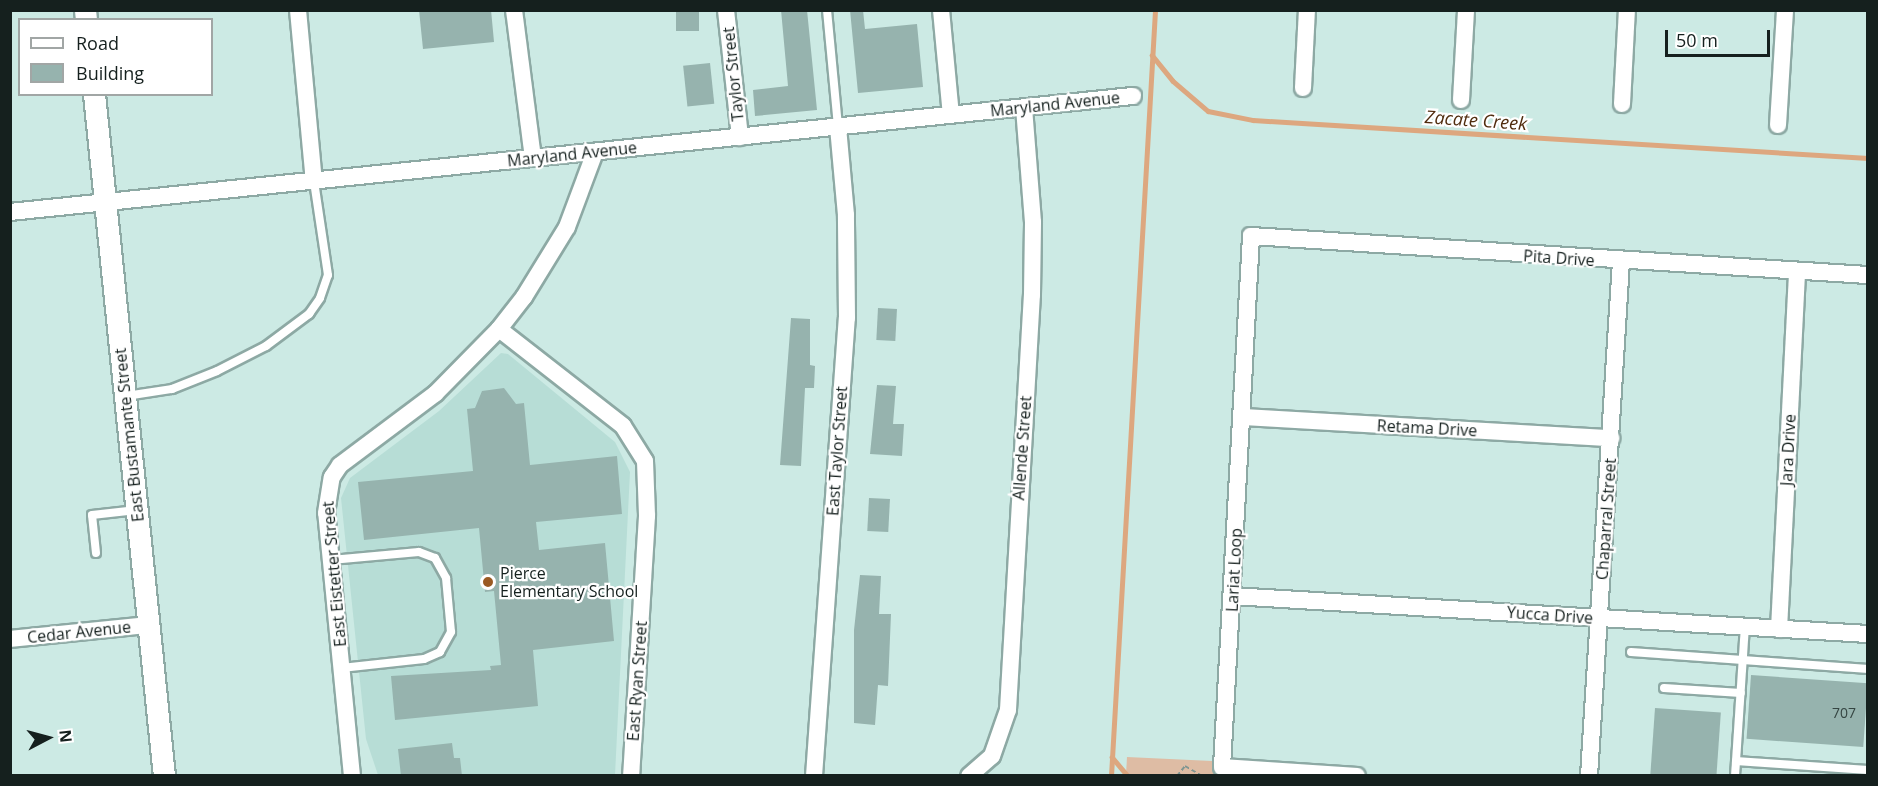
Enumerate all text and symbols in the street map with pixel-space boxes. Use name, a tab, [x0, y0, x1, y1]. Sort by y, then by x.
legend	[18, 18, 213, 96]
scale bar	[1668, 18, 1773, 56]
street label: Taylor Street	[718, 26, 748, 122]
text: 50 m	[1676, 28, 1718, 52]
text: Road	[76, 31, 119, 55]
text: Building	[76, 61, 144, 85]
street label: Maryland Avenue	[989, 88, 1121, 120]
water label: Zacate Creek	[1424, 106, 1528, 134]
street label: Maryland Avenue	[506, 138, 638, 170]
street label: Pita Drive	[1523, 246, 1595, 270]
street label: East Bustamante Street	[110, 347, 148, 523]
street label: East Taylor Street	[823, 385, 851, 517]
street label: Allende Street	[1009, 395, 1035, 501]
street label: Jara Drive	[1777, 414, 1799, 486]
street label: Retama Drive	[1376, 416, 1478, 440]
street label: Chaparral Street	[1592, 457, 1620, 581]
street label: East Eistetter Street	[318, 500, 350, 648]
street label: Lariat Loop	[1222, 528, 1246, 612]
place label: Pierce Elementary School	[500, 563, 638, 601]
marker: Pierce Elementary School	[481, 575, 495, 589]
street label: Yucca Drive	[1506, 602, 1594, 628]
street label: Cedar Avenue	[26, 617, 132, 647]
street label: East Ryan Street	[623, 620, 651, 742]
house number: 707	[1832, 705, 1856, 721]
north arrow	[18, 708, 78, 768]
text: N	[54, 728, 78, 744]

